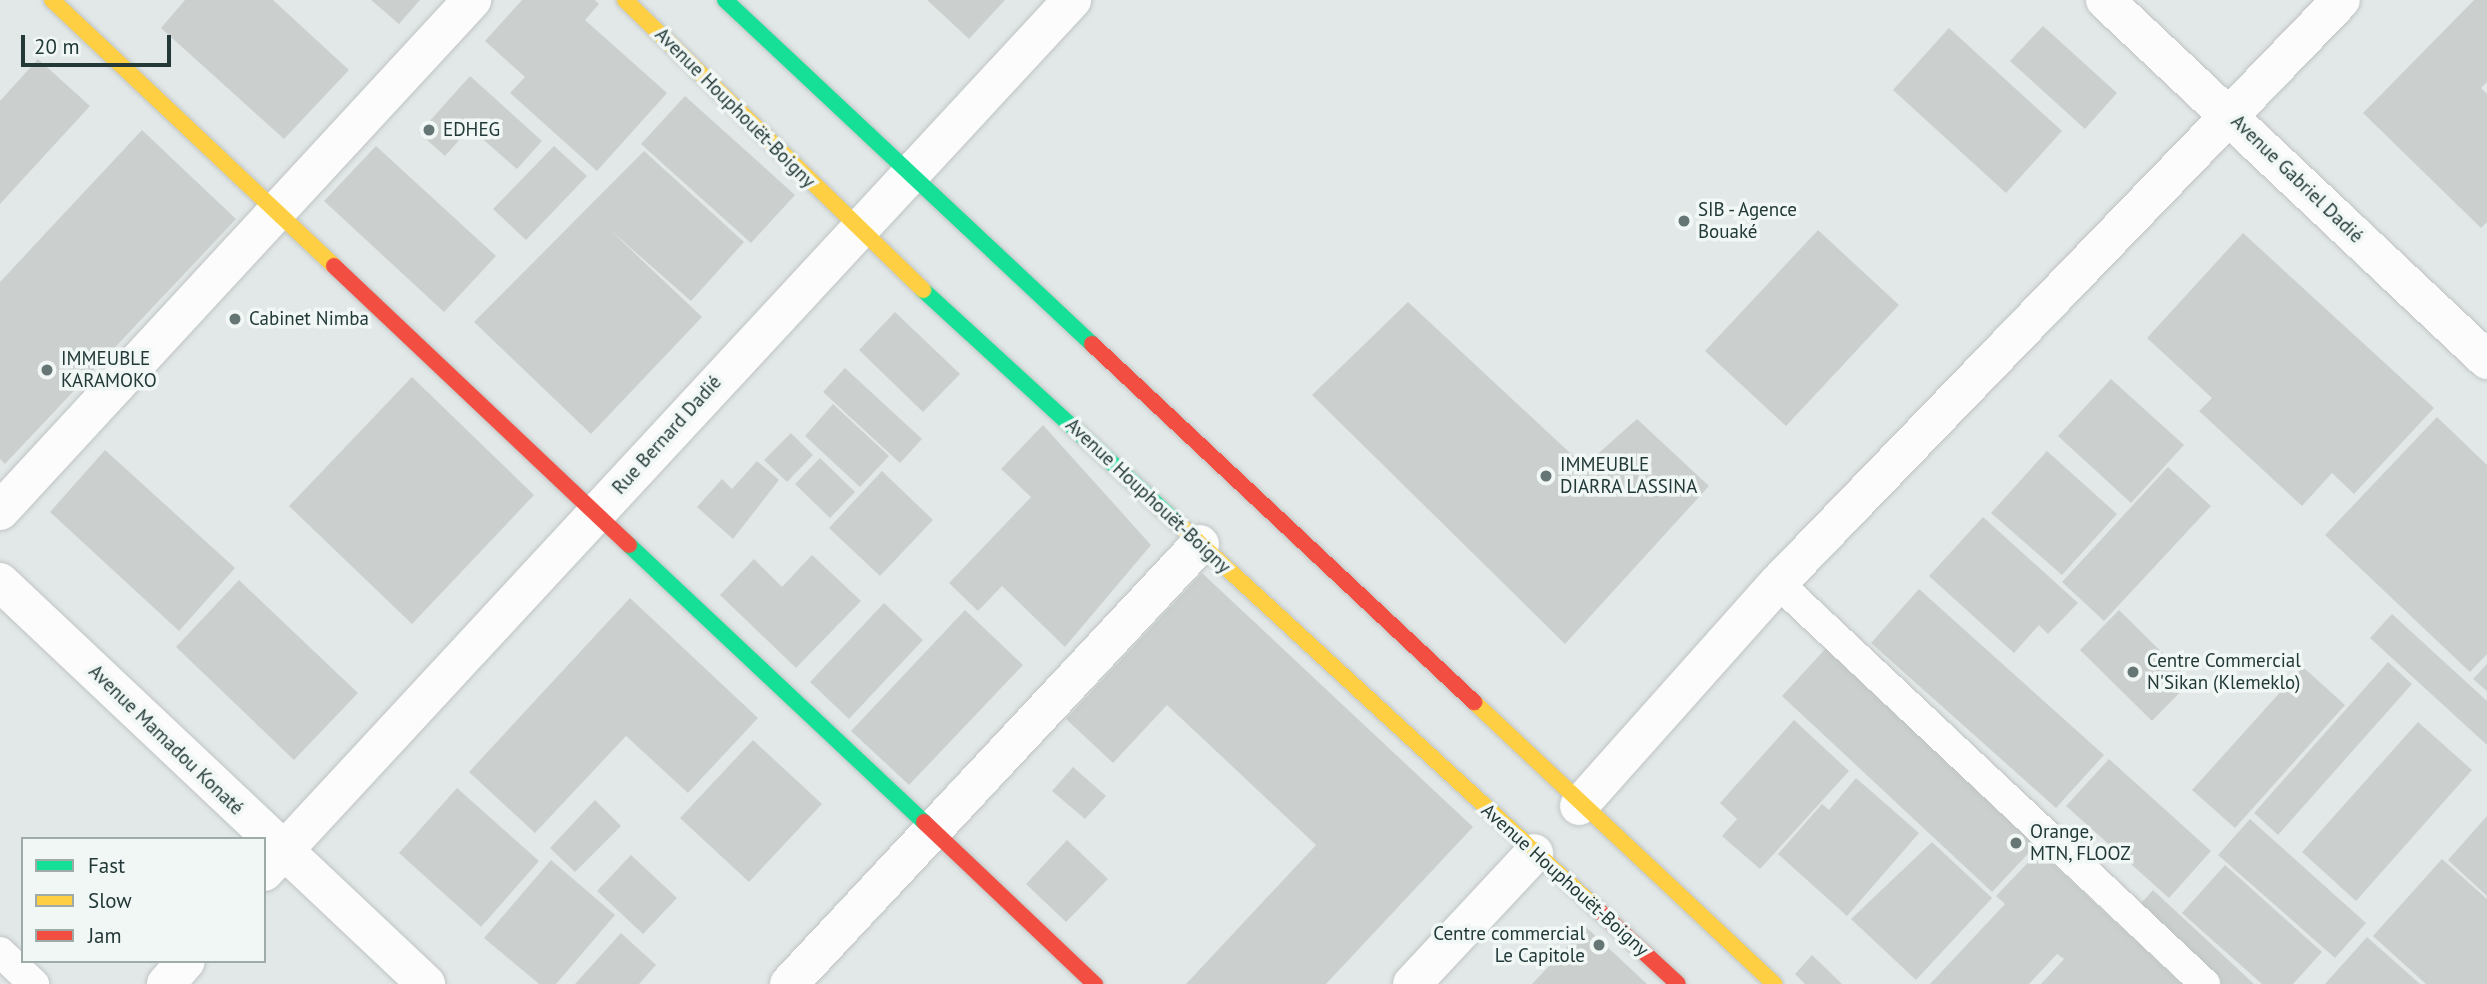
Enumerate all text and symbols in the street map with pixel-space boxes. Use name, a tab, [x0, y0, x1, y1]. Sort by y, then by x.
scale bar	[24, 21, 175, 65]
street label: Avenue Houphouët-Boigny	[650, 23, 820, 193]
text: 20 m	[34, 33, 80, 60]
street label: Avenue Gabriel Dadié	[2226, 110, 2368, 248]
place label: EDHEG	[443, 119, 500, 141]
marker: EDHEG	[421, 122, 437, 138]
place label: SIB - Agence Bouaké	[1698, 199, 1801, 243]
marker: SIB - Agence Bouaké	[1676, 213, 1692, 229]
place label: Cabinet Nimba	[249, 308, 369, 330]
marker: Cabinet Nimba	[227, 311, 243, 327]
place label: IMMEUBLE KARAMOKO	[61, 348, 157, 392]
marker: IMMEUBLE KARAMOKO	[39, 362, 55, 378]
street label: Rue Bernard Dadié	[608, 371, 726, 499]
street label: Avenue Houphouët-Boigny	[1061, 414, 1235, 578]
place label: IMMEUBLE DIARRA LASSINA	[1560, 454, 1698, 498]
marker: IMMEUBLE DIARRA LASSINA	[1538, 468, 1554, 484]
place label: Centre Commercial N'Sikan (Klemeklo)	[2147, 650, 2301, 694]
street label: Avenue Mamadou Konaté	[84, 660, 248, 820]
marker: Centre Commercial N'Sikan (Klemeklo)	[2125, 664, 2141, 680]
street label: Avenue Houphouët-Boigny	[1477, 799, 1653, 961]
place label: Orange, MTN, FLOOZ	[2030, 821, 2132, 865]
marker: Orange, MTN, FLOOZ	[2008, 835, 2024, 851]
legend	[21, 837, 266, 963]
text: Fast	[88, 852, 125, 879]
text: Slow	[88, 887, 132, 914]
text: Jam	[88, 922, 122, 949]
place label: Centre commercial Le Capitole	[1433, 923, 1585, 967]
marker: Centre commercial Le Capitole	[1591, 937, 1607, 953]

